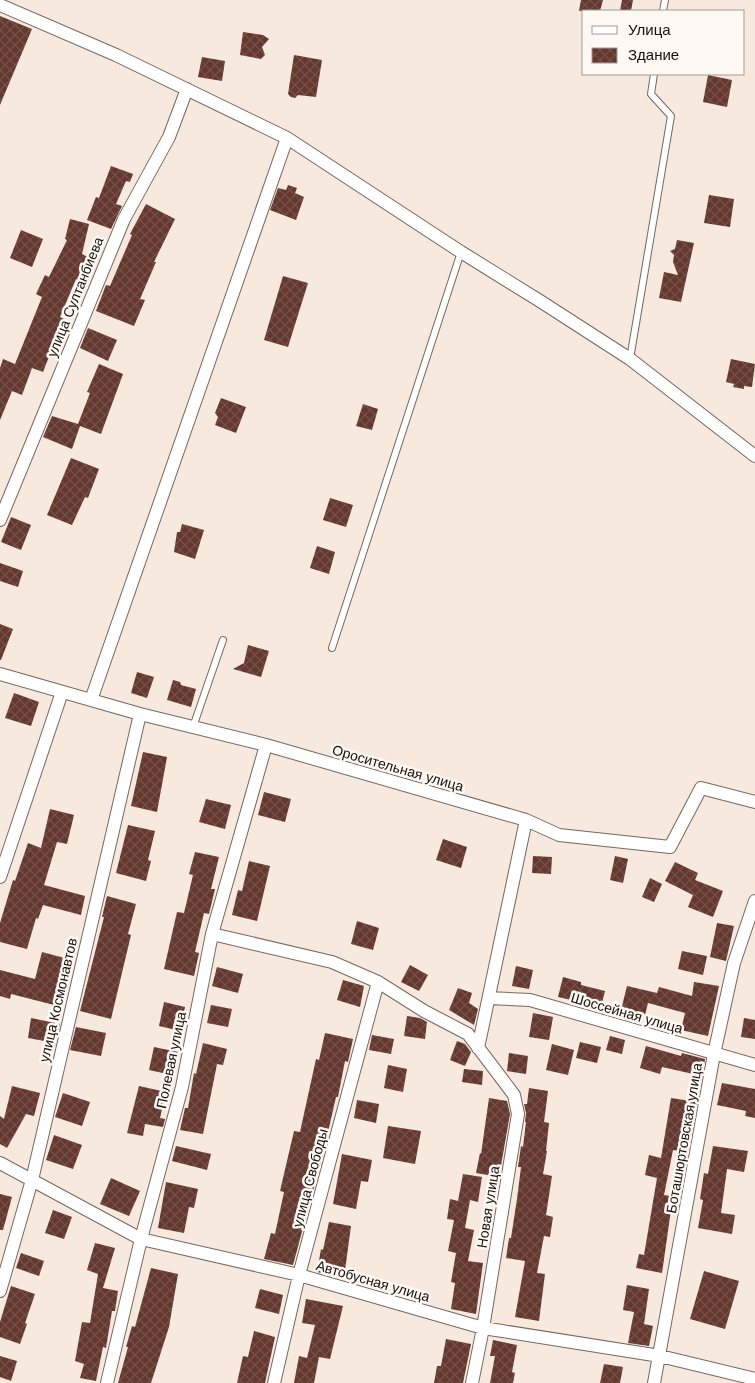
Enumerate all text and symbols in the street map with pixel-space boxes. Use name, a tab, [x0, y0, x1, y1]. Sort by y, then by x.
legend	[582, 10, 745, 75]
text: Улица	[628, 21, 671, 38]
text: Здание	[628, 46, 679, 63]
street label: улица Султанбиева	[44, 235, 106, 359]
street label: Оросительная улица	[331, 742, 466, 794]
street label: улица Космонавтов	[36, 936, 80, 1064]
street label: Шоссейная улица	[569, 989, 685, 1037]
street label: Полевая улица	[153, 1010, 189, 1110]
street label: Боташюртовская улица	[663, 1061, 705, 1214]
street label: улица Свободы	[289, 1127, 331, 1229]
street label: Новая улица	[474, 1165, 502, 1249]
street label: Автобусная улица	[314, 1257, 432, 1305]

